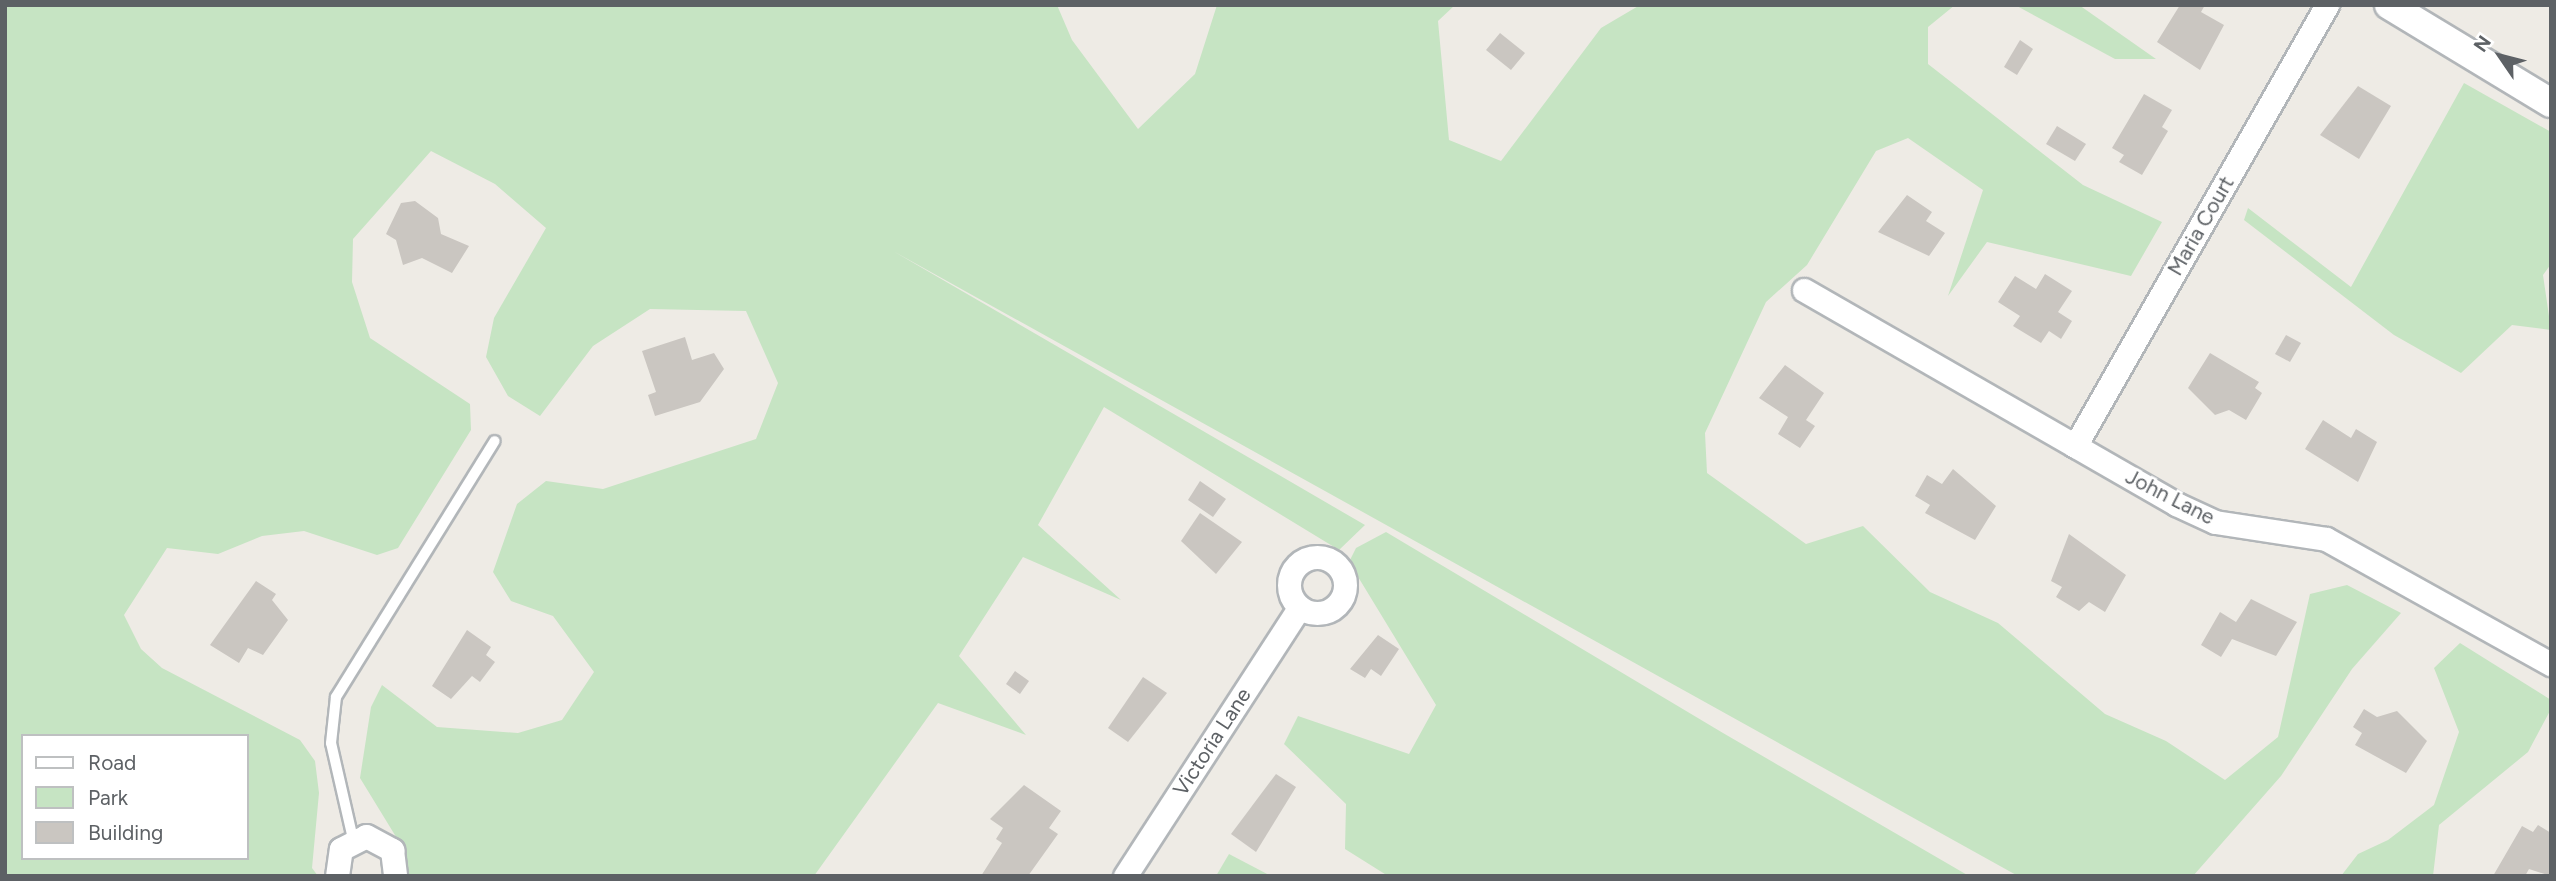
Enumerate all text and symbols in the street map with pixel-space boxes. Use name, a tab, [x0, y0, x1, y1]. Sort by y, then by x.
north arrow	[2465, 21, 2535, 91]
text: N	[2469, 31, 2496, 56]
street label: Maria Court	[2162, 172, 2240, 280]
street label: John Lane	[2121, 464, 2219, 530]
street label: Victoria Lane	[1168, 683, 1256, 801]
legend	[21, 734, 248, 860]
text: Road	[88, 750, 136, 775]
text: Park	[88, 785, 128, 810]
text: Building	[88, 820, 163, 845]

